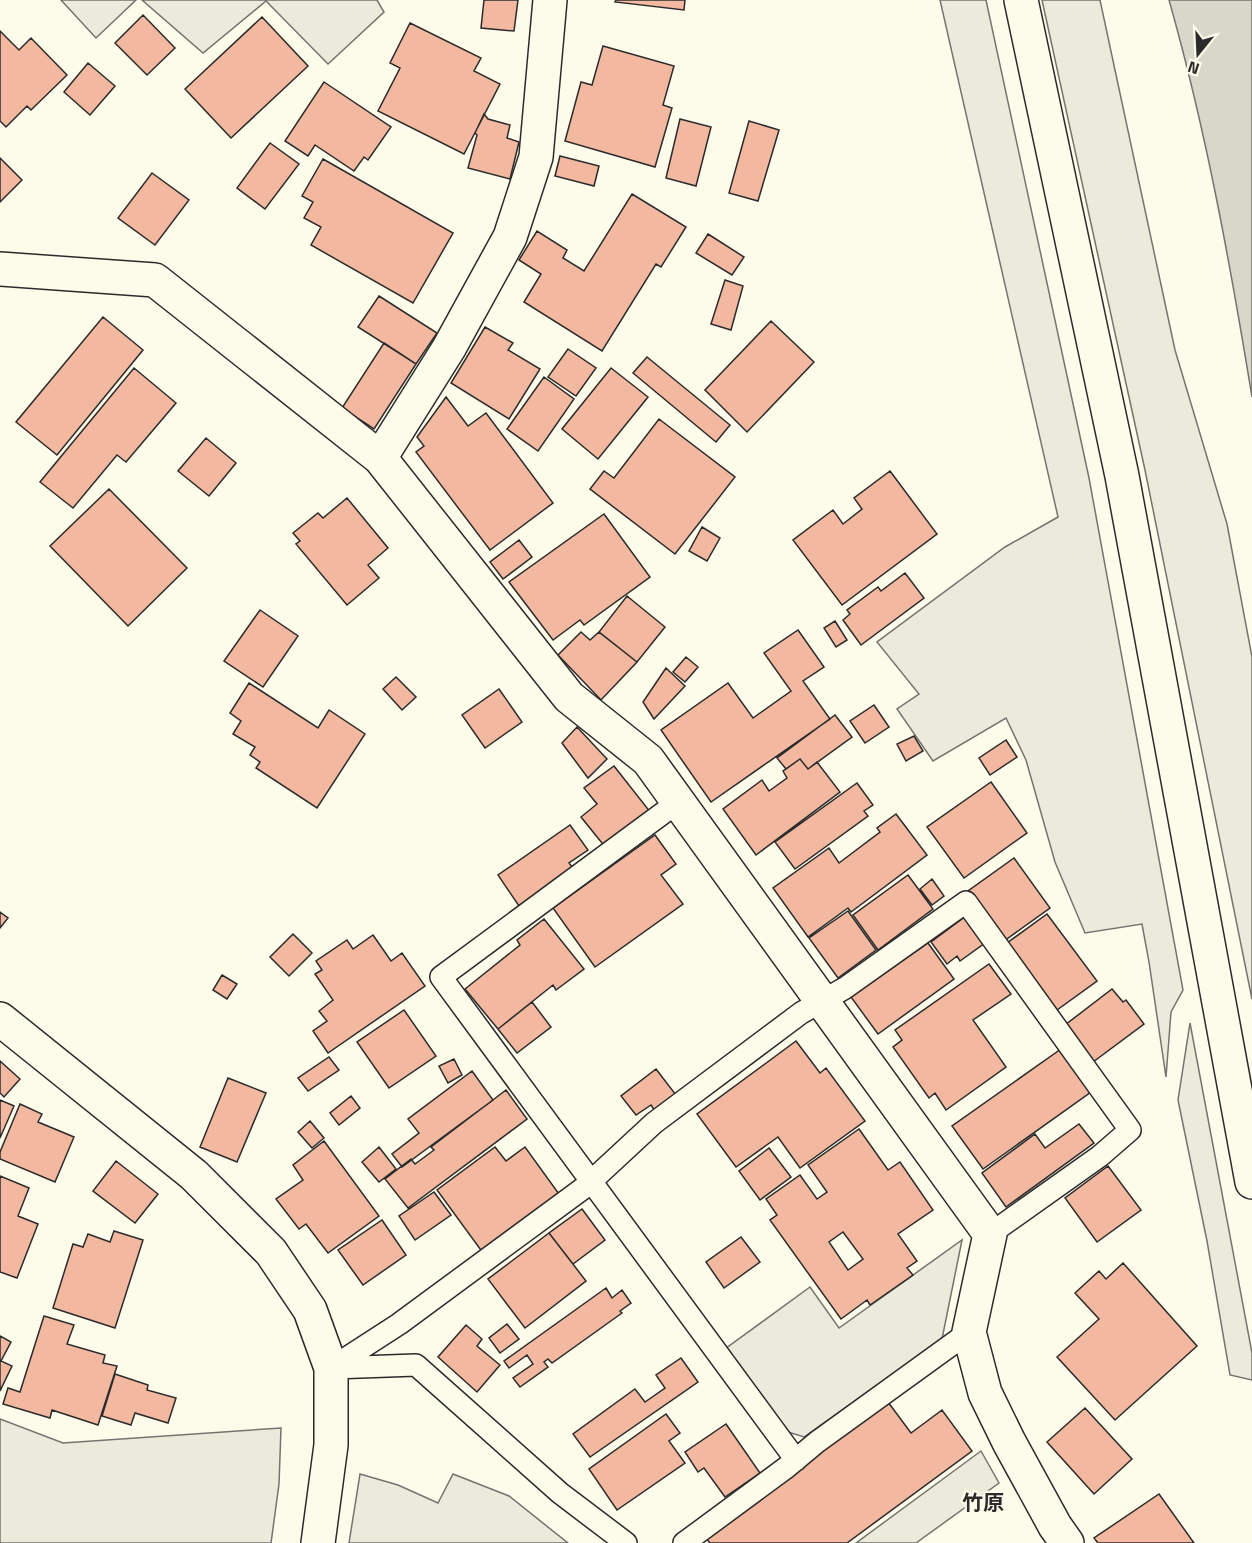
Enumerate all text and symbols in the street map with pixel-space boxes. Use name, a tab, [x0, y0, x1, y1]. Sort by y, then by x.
north arrow	[1168, 24, 1228, 84]
text: N	[1184, 55, 1202, 81]
district label: 竹原	[962, 1486, 1004, 1518]

